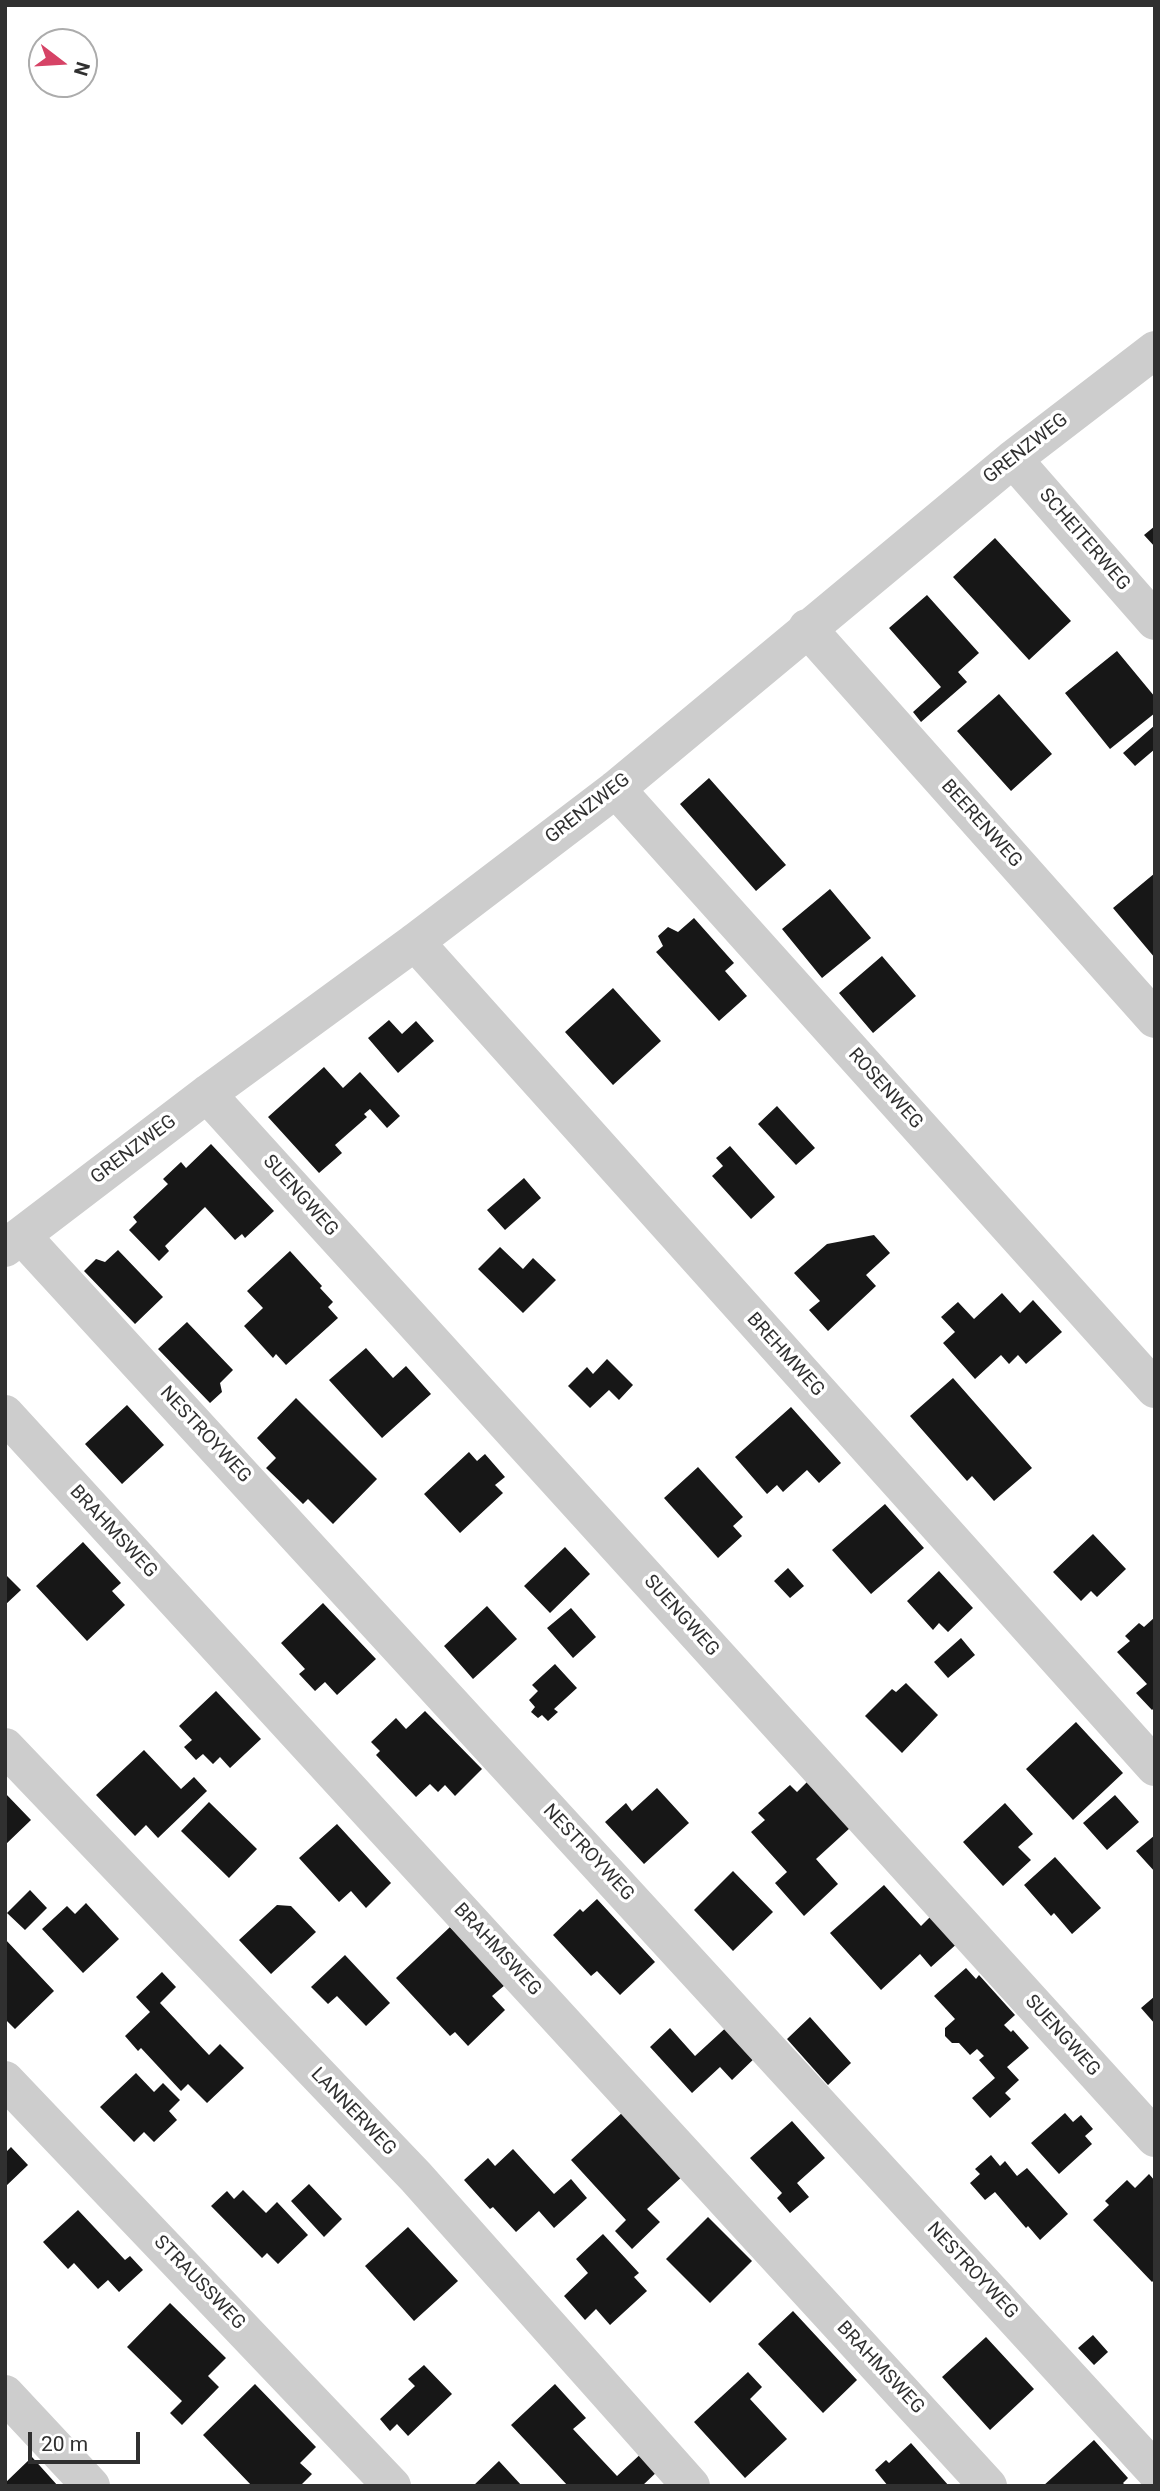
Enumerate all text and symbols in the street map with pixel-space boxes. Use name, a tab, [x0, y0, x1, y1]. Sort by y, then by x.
north arrow	[28, 28, 98, 98]
text: N	[69, 59, 95, 78]
street label: GRENZWEG	[979, 409, 1073, 489]
street label: SCHEITERWEG	[1034, 484, 1134, 596]
street label: GRENZWEG	[541, 769, 635, 849]
street label: BEERENWEG	[936, 775, 1026, 873]
street label: ROSENWEG	[843, 1044, 927, 1134]
street label: GRENZWEG	[87, 1111, 181, 1189]
street label: SUENGWEG	[258, 1151, 342, 1241]
street label: BREHMWEG	[741, 1308, 829, 1402]
street label: NESTROYWEG	[155, 1382, 255, 1488]
street label: BRAHMSWEG	[64, 1481, 162, 1583]
street label: SUENGWEG	[639, 1571, 723, 1661]
street label: NESTROYWEG	[538, 1800, 638, 1906]
street label: BRAHMSWEG	[448, 1899, 546, 2001]
street label: SUENGWEG	[1020, 1991, 1104, 2081]
street label: LANNERWEG	[306, 2063, 400, 2161]
street label: NESTROYWEG	[922, 2218, 1022, 2324]
street label: STRAUSSWEG	[148, 2231, 250, 2335]
street label: BRAHMSWEG	[831, 2317, 929, 2419]
scale bar	[32, 2418, 144, 2462]
text: 20 m	[41, 2432, 88, 2456]

